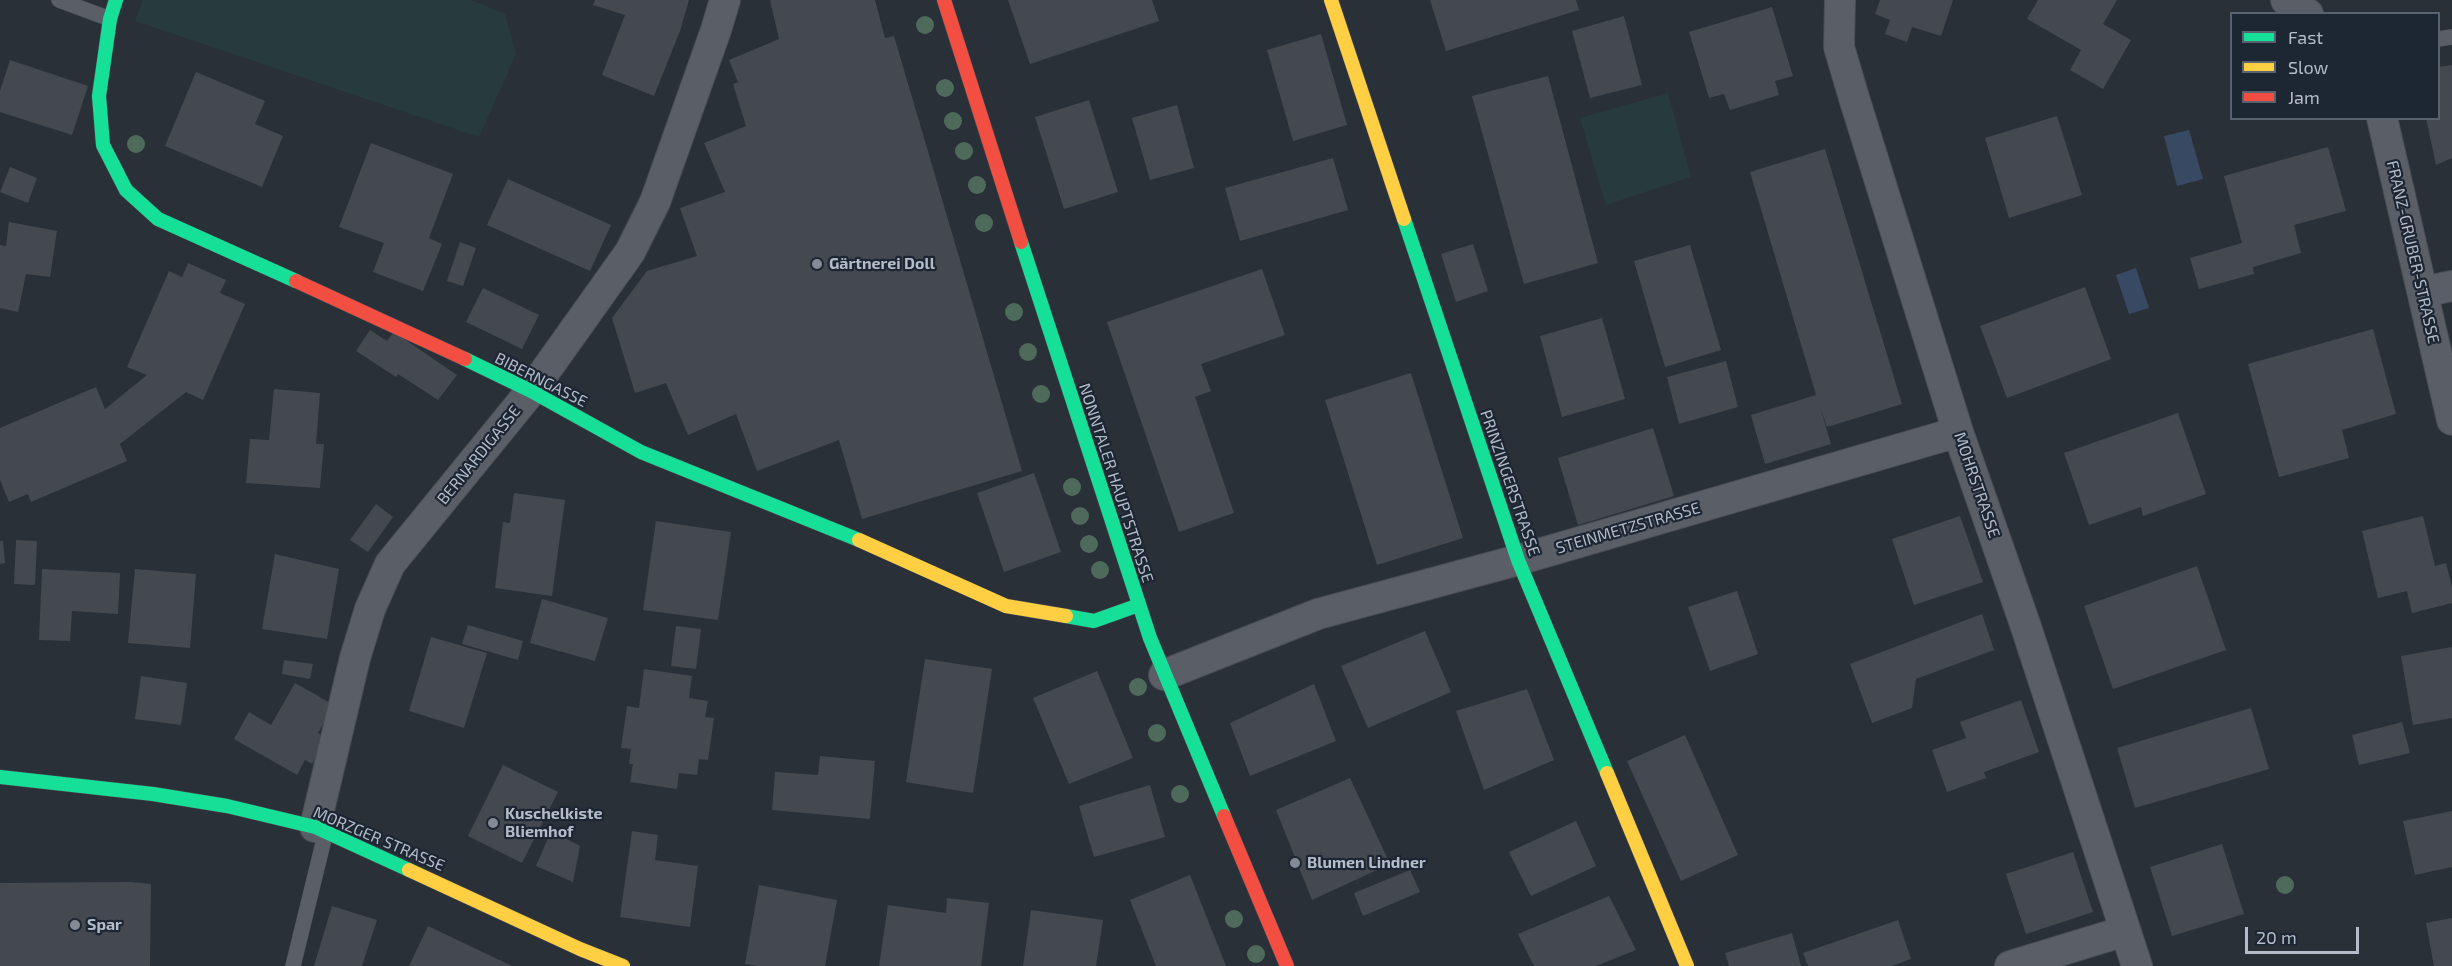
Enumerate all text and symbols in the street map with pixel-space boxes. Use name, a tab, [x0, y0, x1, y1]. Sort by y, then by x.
legend	[2230, 12, 2440, 120]
text: Fast	[2288, 26, 2323, 48]
text: Slow	[2288, 56, 2328, 78]
text: Jam	[2288, 86, 2320, 108]
street label: FRANZ-GRUBER-STRASSE	[2383, 159, 2443, 345]
place label: Gärtnerei Doll	[829, 254, 935, 274]
marker: Gärtnerei Doll	[810, 257, 824, 271]
street label: BIBERNGASSE	[492, 349, 590, 411]
street label: NONNTALER HAUPTSTRASSE	[1075, 381, 1157, 585]
street label: BERNARDIGASSE	[433, 402, 525, 508]
street label: PRINZINGERSTRASSE	[1476, 407, 1544, 559]
street label: MOHRSTRASSE	[1950, 430, 2004, 540]
street label: STEINMETZSTRASSE	[1554, 498, 1702, 558]
street label: MORZGER STRASSE	[310, 803, 448, 875]
place label: Kuschelkiste Bliemhof	[505, 804, 603, 842]
marker: Kuschelkiste Bliemhof	[486, 816, 500, 830]
place label: Blumen Lindner	[1307, 853, 1426, 873]
marker: Blumen Lindner	[1288, 856, 1302, 870]
place label: Spar	[87, 915, 122, 935]
scale bar	[2248, 915, 2362, 953]
marker: Spar	[68, 918, 82, 932]
text: 20 m	[2256, 926, 2297, 948]

